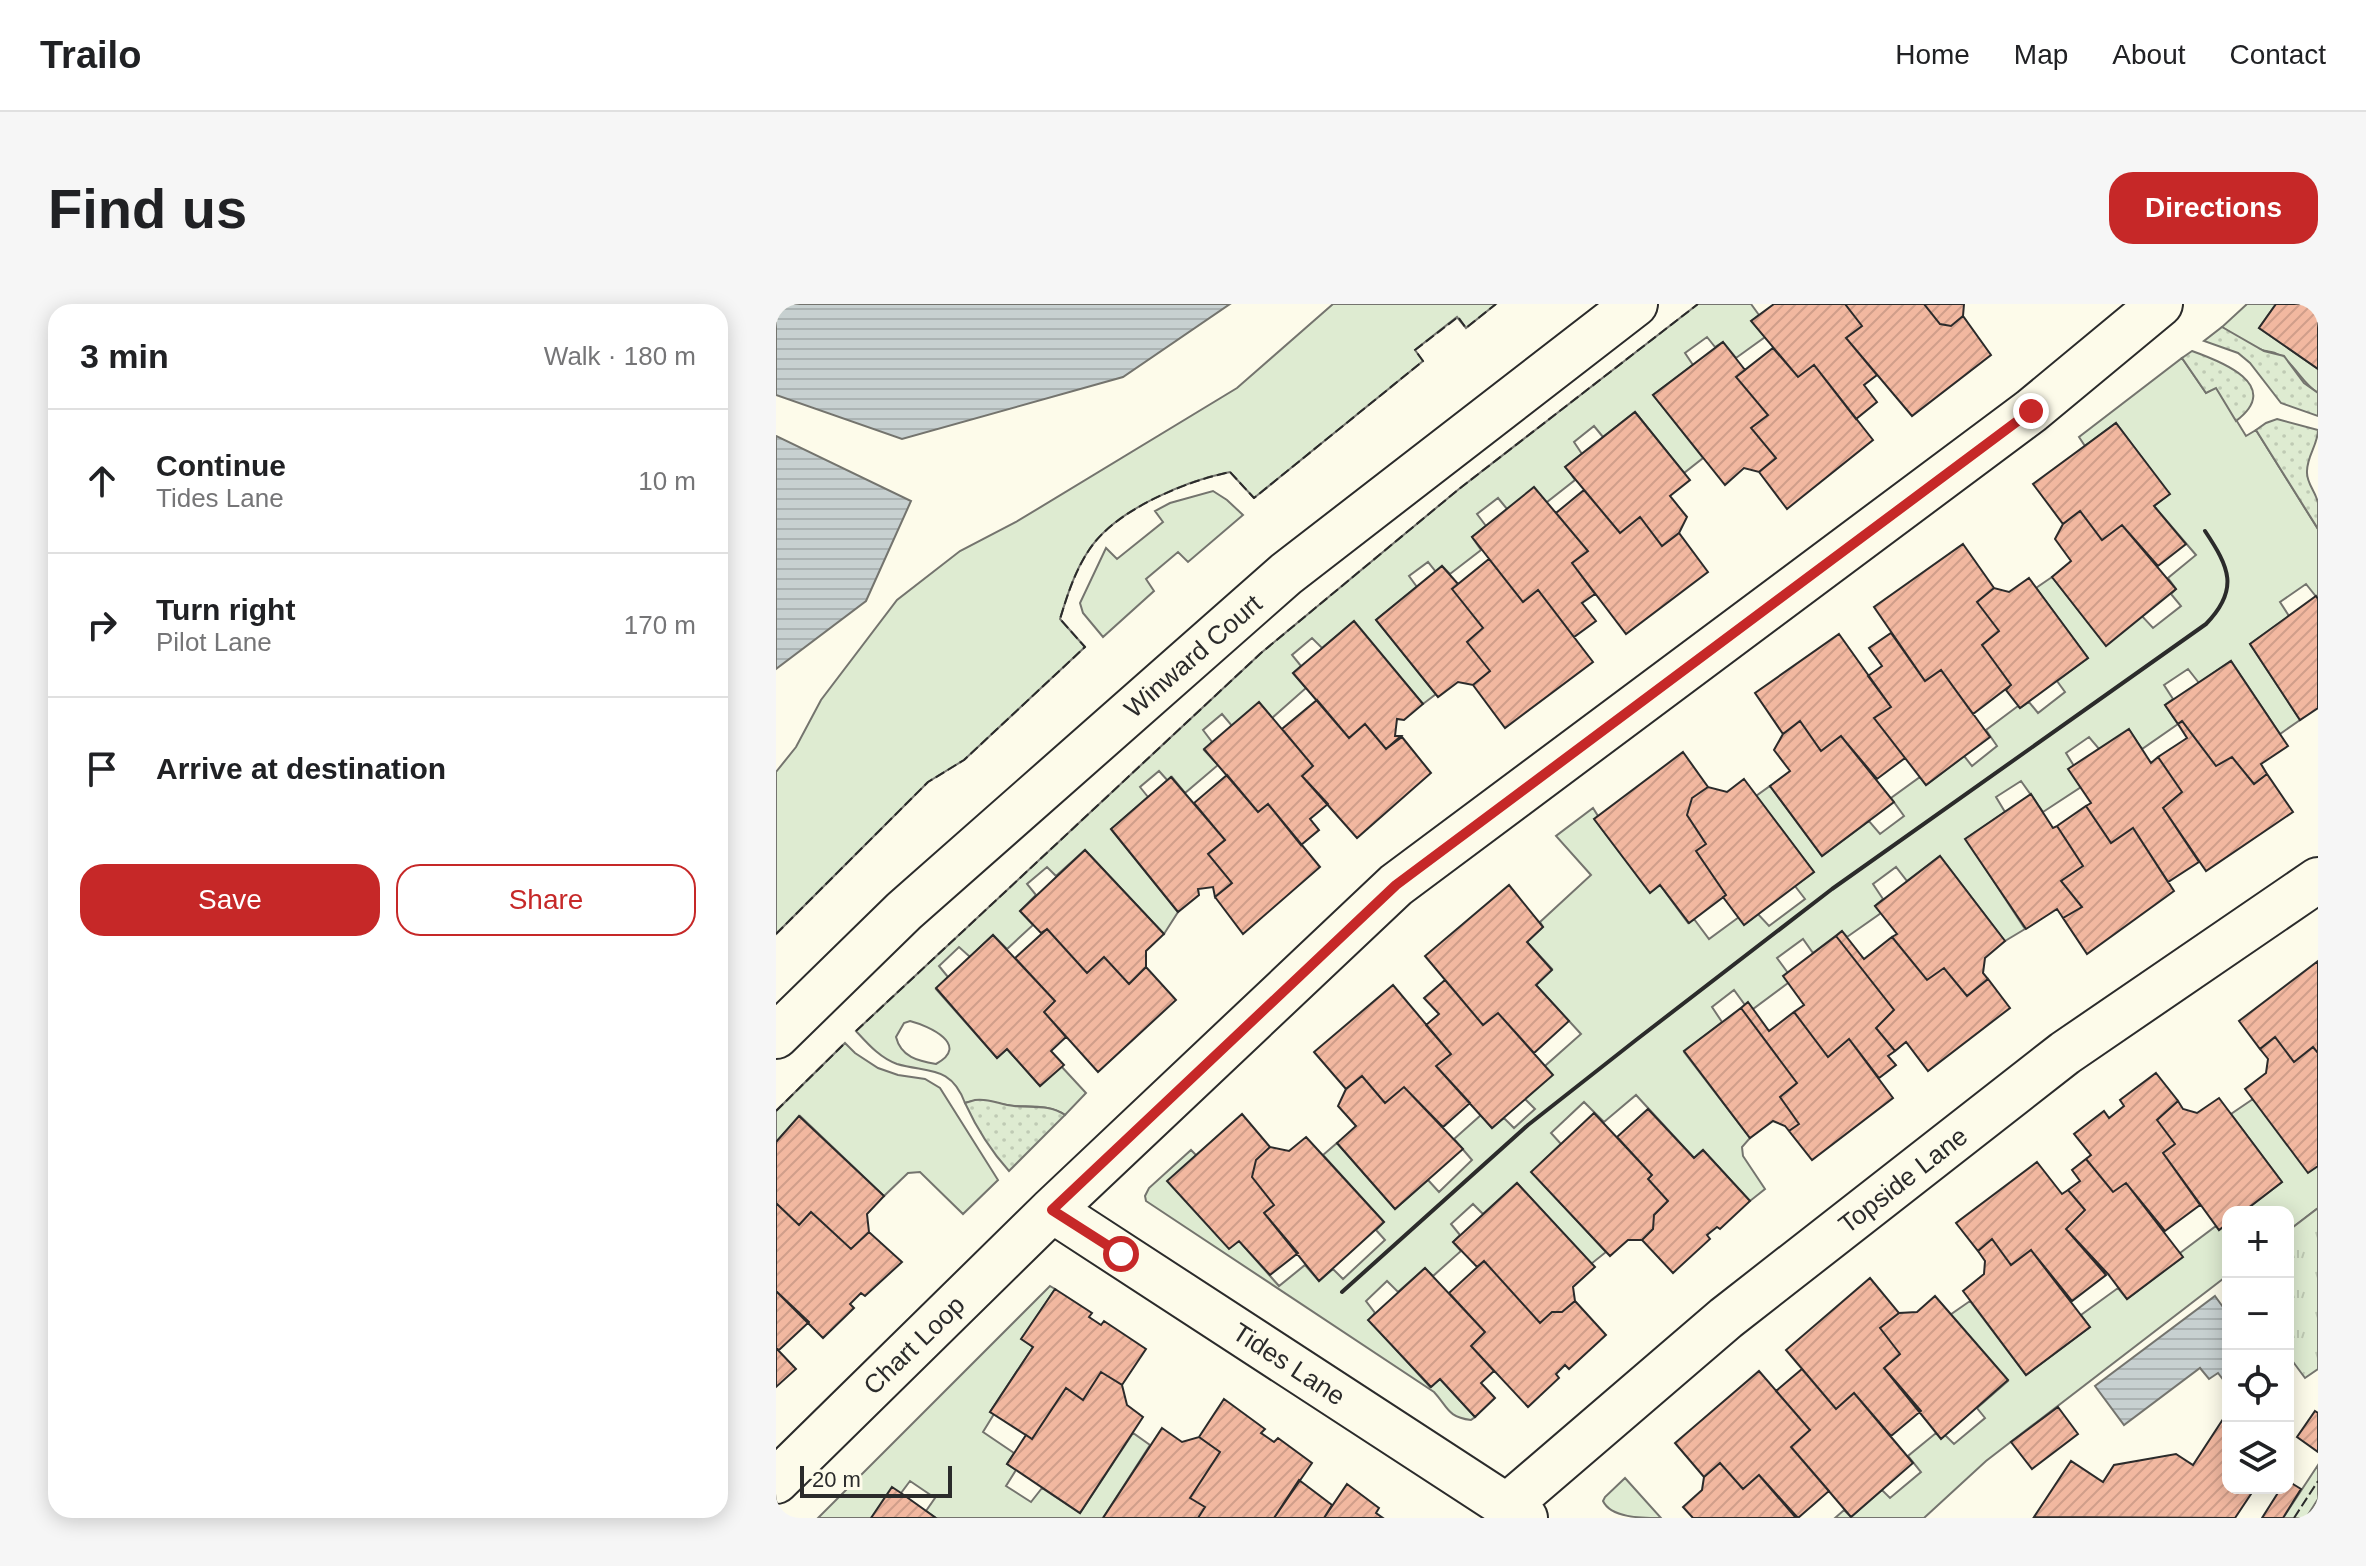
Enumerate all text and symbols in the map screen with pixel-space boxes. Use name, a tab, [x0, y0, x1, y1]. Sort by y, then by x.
text: Trailo	[40, 34, 141, 76]
text: Home	[1895, 39, 1970, 70]
text: Map	[2014, 39, 2068, 70]
text: About	[2112, 39, 2186, 70]
text: Contact	[2230, 39, 2326, 70]
button: Directions	[2109, 172, 2318, 244]
text: Find us	[48, 177, 247, 240]
text: 3 min	[80, 337, 169, 375]
text: Walk · 180 m	[544, 341, 696, 371]
route end	[2013, 393, 2049, 429]
text: Continue	[156, 449, 286, 482]
icon: ahead	[80, 459, 124, 503]
text: 10 m	[638, 466, 696, 496]
text: Tides Lane	[156, 483, 284, 513]
street label: Winward Court	[1118, 588, 1268, 724]
text: Turn right	[156, 593, 295, 626]
icon: right	[80, 603, 124, 647]
text: 170 m	[624, 610, 696, 640]
text: Pilot Lane	[156, 627, 272, 657]
icon: arrive	[80, 747, 124, 791]
text: Arrive at destination	[156, 752, 446, 785]
button: Save	[80, 864, 380, 936]
button: Share	[396, 864, 696, 936]
street label: Topside Lane	[1833, 1121, 1973, 1239]
map controls	[2222, 1206, 2294, 1494]
button: +	[2222, 1206, 2294, 1278]
route start	[1103, 1236, 1139, 1272]
button: −	[2222, 1278, 2294, 1350]
street label: Chart Loop	[857, 1290, 971, 1400]
street label: Tides Lane	[1227, 1317, 1351, 1411]
button: locate	[2222, 1350, 2294, 1422]
button: layers	[2222, 1422, 2294, 1494]
scale bar	[800, 1462, 952, 1498]
text: 20 m	[812, 1467, 861, 1492]

